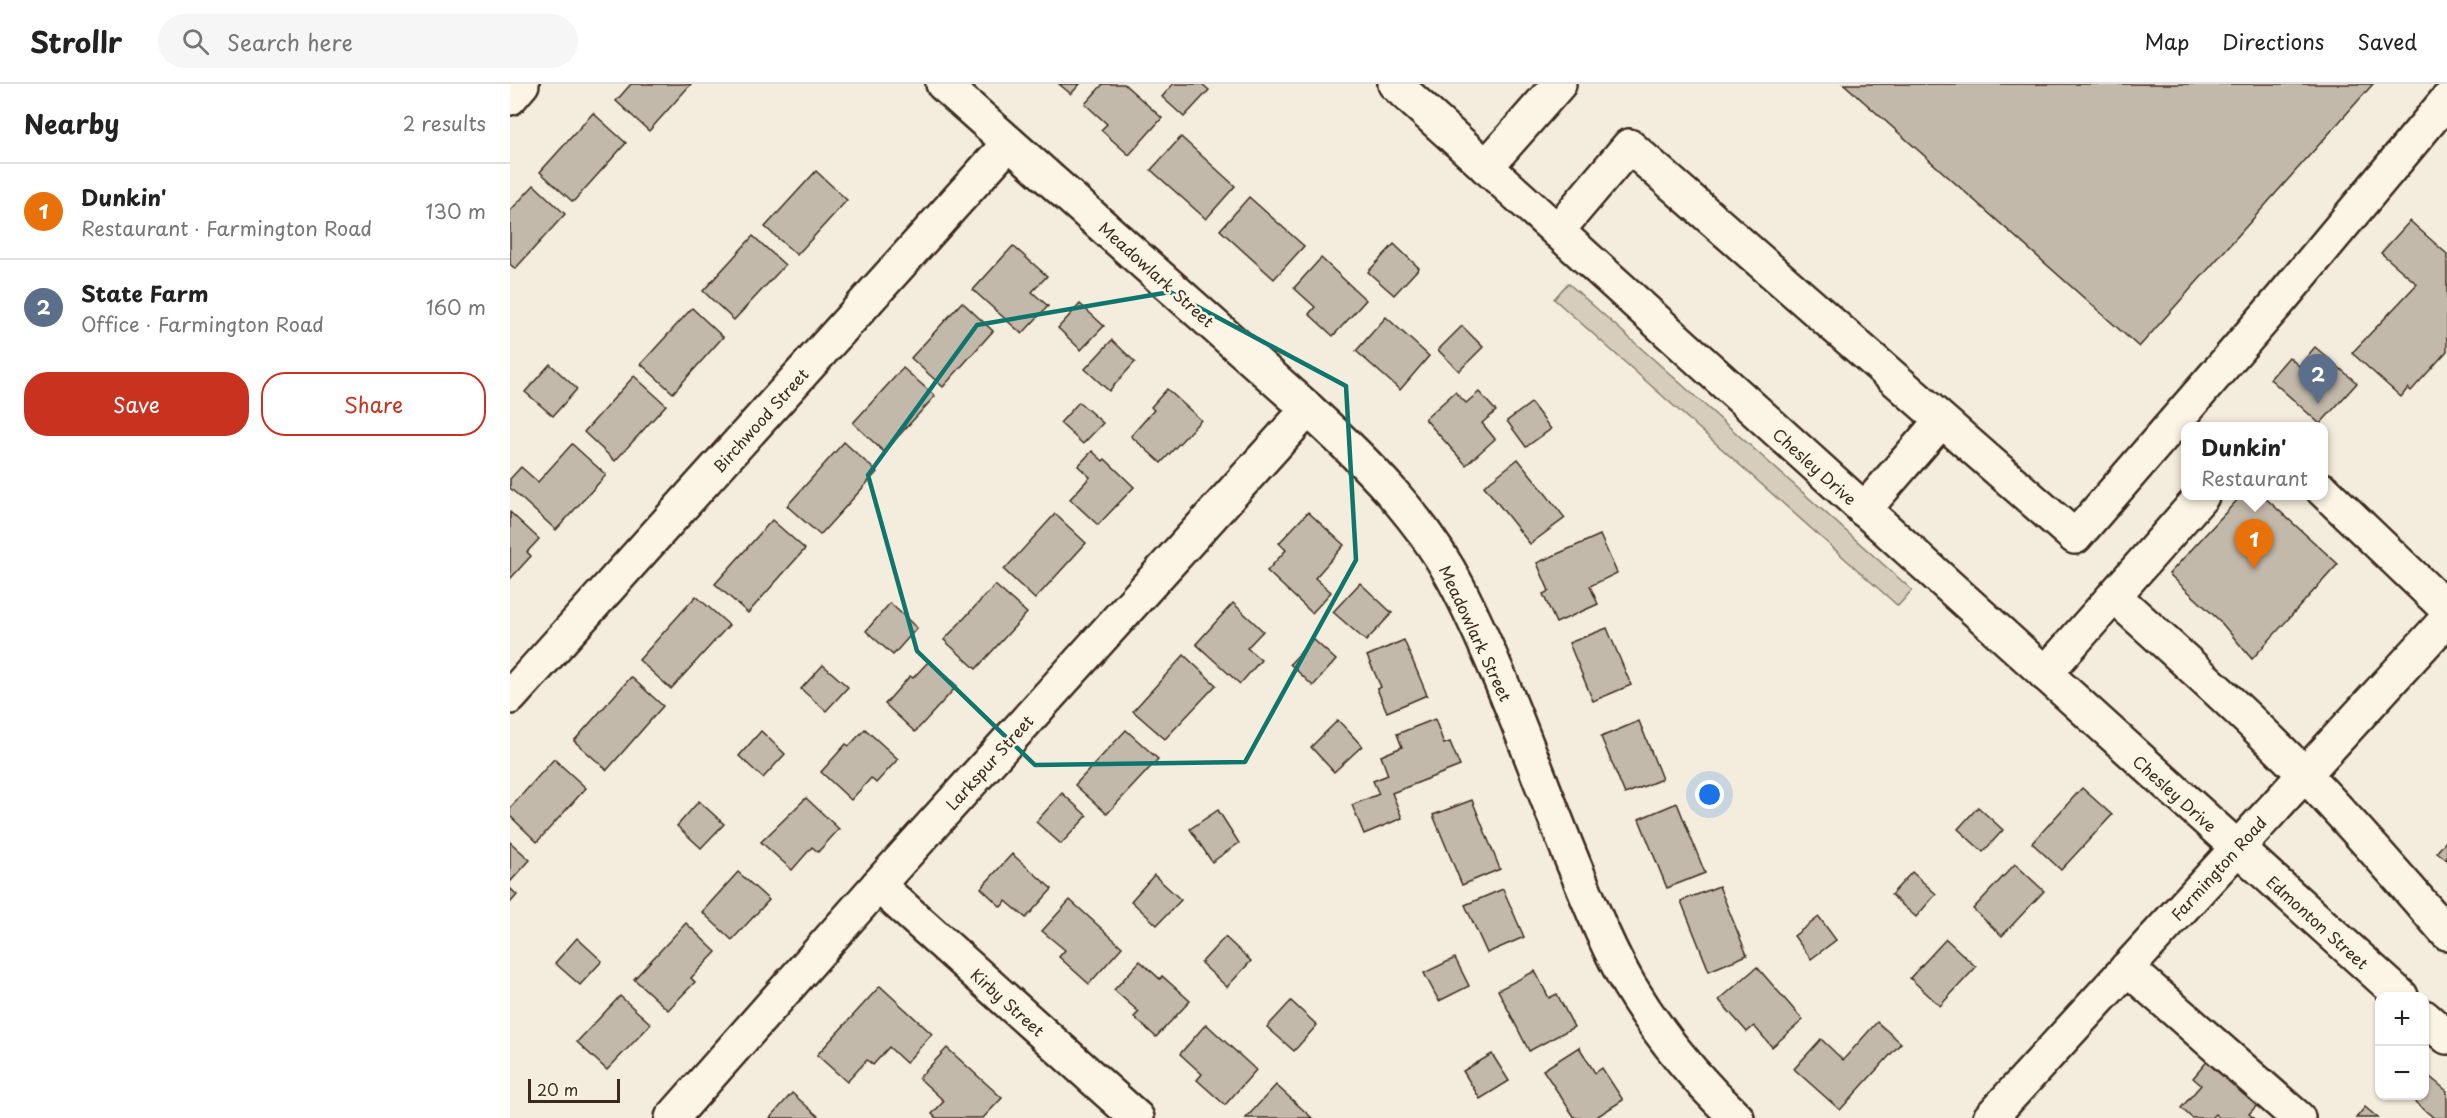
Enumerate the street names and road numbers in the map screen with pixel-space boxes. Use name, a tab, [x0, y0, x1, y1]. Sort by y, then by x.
street label: Meadowlark Street	[1094, 216, 1220, 333]
street label: Birchwood Street	[707, 362, 814, 478]
street label: Chesley Drive	[1768, 422, 1862, 510]
street label: Meadowlark Street	[1434, 561, 1518, 706]
street label: Larkspur Street	[940, 709, 1039, 815]
street label: Chesley Drive	[2128, 749, 2222, 837]
street label: Farmington Road	[2165, 811, 2271, 925]
street label: Edmonton Street	[2262, 870, 2375, 975]
street label: Kirby Street	[966, 962, 1051, 1042]

